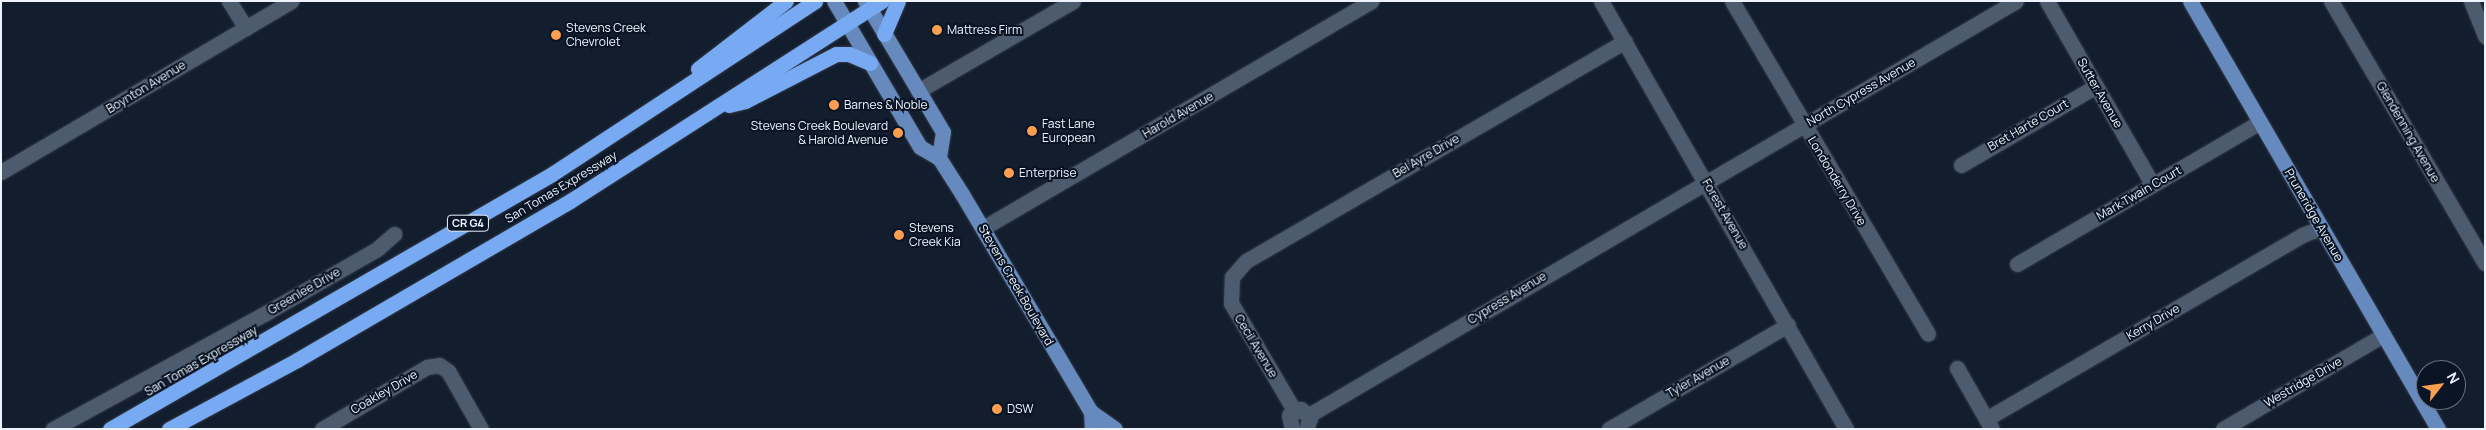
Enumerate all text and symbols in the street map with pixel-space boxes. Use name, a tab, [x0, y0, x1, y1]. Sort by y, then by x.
place label: Stevens Creek Chevrolet	[566, 21, 646, 49]
place label: Mattress Firm	[947, 23, 1022, 37]
marker: Mattress Firm	[931, 24, 943, 36]
marker: Stevens Creek Chevrolet	[550, 29, 562, 41]
street label: North Cypress Avenue	[1804, 55, 1918, 129]
street label: Sutter Avenue	[2074, 56, 2126, 130]
street label: Boynton Avenue	[104, 58, 188, 116]
street label: Glendenning Avenue	[2373, 79, 2443, 185]
street label: Harold Avenue	[1140, 89, 1216, 141]
street label: Bret Harte Court	[1985, 96, 2071, 154]
place label: Barnes & Noble	[844, 98, 928, 112]
marker: Barnes & Noble	[828, 99, 840, 111]
place label: Fast Lane European	[1042, 117, 1095, 145]
place label: Stevens Creek Boulevard & Harold Avenue	[751, 119, 888, 147]
marker: Fast Lane European	[1026, 125, 1038, 137]
marker: Stevens Creek Boulevard & Harold Avenue	[892, 127, 904, 139]
street label: Bel Ayre Drive	[1390, 131, 1462, 181]
street label: Londonderry Drive	[1805, 134, 1869, 228]
street label: San Tomas Expressway	[503, 148, 619, 226]
street label: Mark Twain Court	[2094, 163, 2184, 223]
place label: Enterprise	[1019, 166, 1076, 180]
street label: Pruneridge Avenue	[2282, 166, 2346, 264]
marker: Enterprise	[1003, 167, 1015, 179]
street label: Forest Avenue	[1699, 176, 1751, 252]
road number: CR G4	[447, 214, 489, 232]
place label: Stevens Creek Kia	[909, 221, 961, 249]
street label: Stevens Creek Boulevard	[975, 222, 1057, 348]
marker: Stevens Creek Kia	[893, 229, 905, 241]
street label: Greenlee Drive	[265, 265, 343, 317]
street label: Cypress Avenue	[1465, 269, 1549, 327]
street label: Kerry Drive	[2124, 301, 2182, 343]
street label: Cecil Avenue	[1232, 312, 1280, 380]
street label: San Tomas Expressway	[142, 323, 260, 399]
street label: Tyler Avenue	[1664, 353, 1732, 401]
street label: Westridge Drive	[2262, 354, 2344, 410]
north arrow	[2416, 360, 2466, 410]
street label: Coakley Drive	[348, 367, 420, 417]
text: N	[2443, 369, 2464, 387]
place label: DSW	[1007, 402, 1033, 416]
marker: DSW	[991, 403, 1003, 415]

